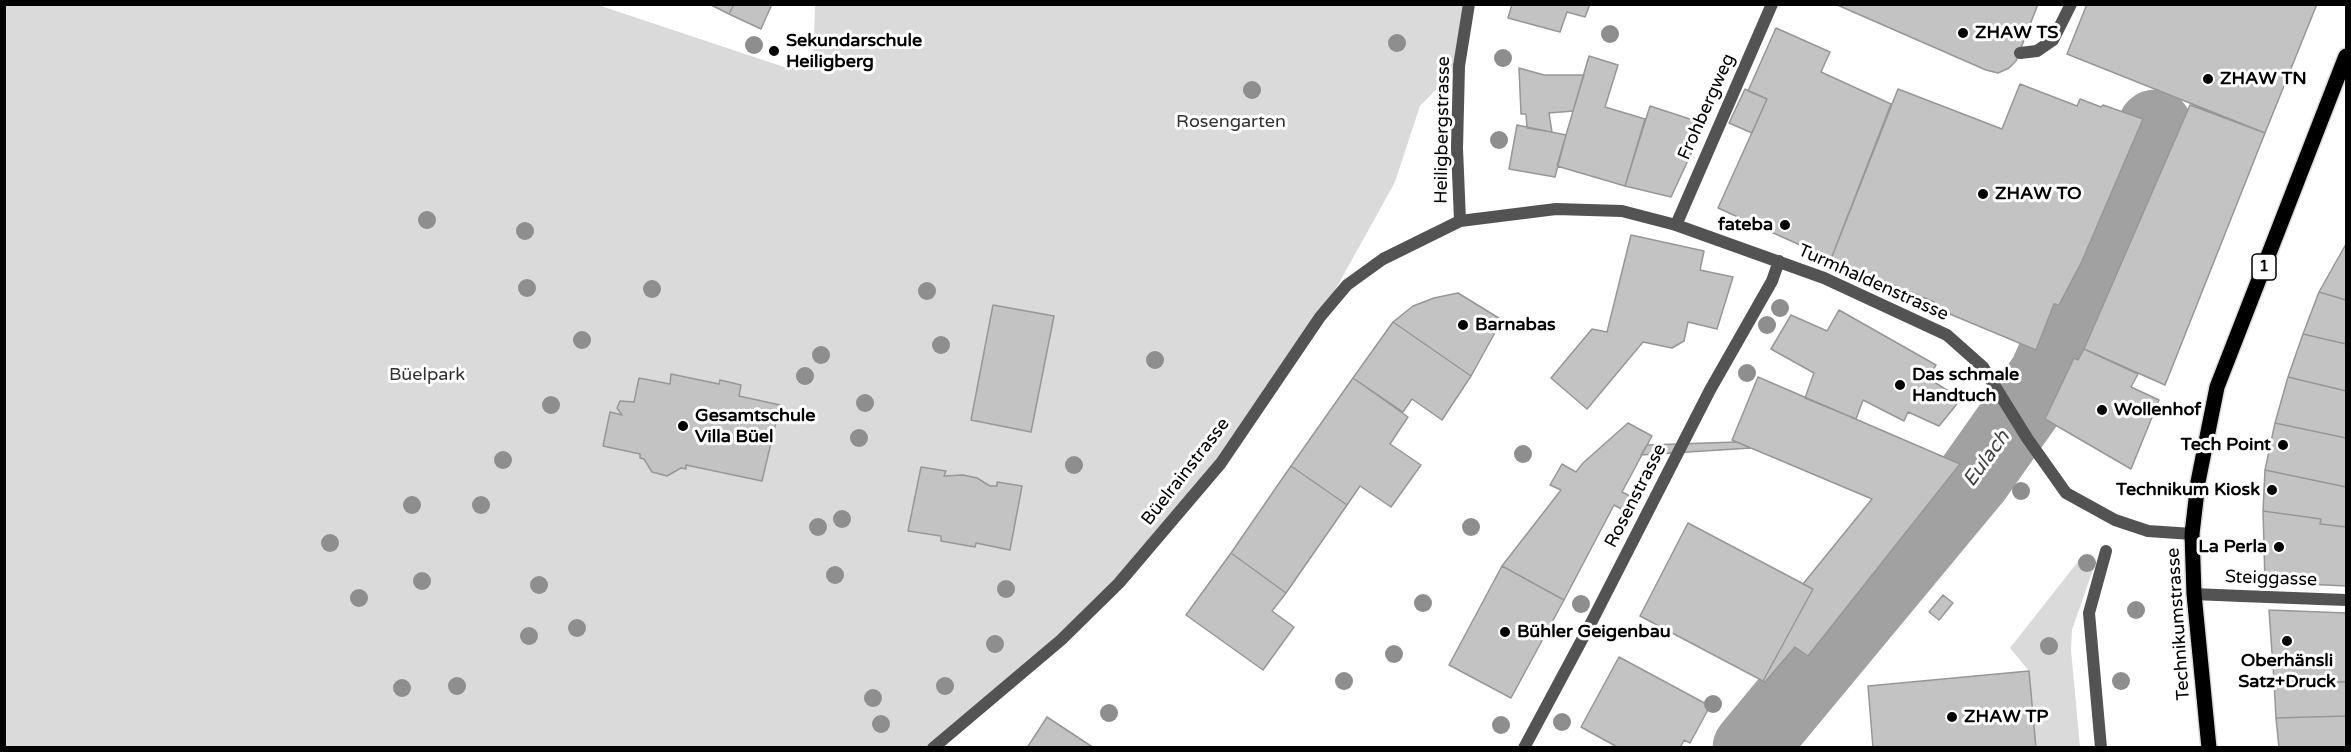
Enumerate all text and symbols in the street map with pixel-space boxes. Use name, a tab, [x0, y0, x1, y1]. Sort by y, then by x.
place label: ZHAW TS	[1975, 22, 2058, 44]
marker: ZHAW TS	[1956, 26, 1970, 40]
place label: Sekundarschule Heiligberg	[786, 30, 922, 72]
marker: Sekundarschule Heiligberg	[767, 44, 781, 58]
street label: Frohbergweg	[1674, 50, 1740, 164]
street label: Heiligbergstrasse	[1431, 56, 1455, 204]
place label: ZHAW TN	[2220, 68, 2307, 90]
marker: ZHAW TN	[2201, 72, 2215, 86]
park label: Rosengarten	[1176, 111, 1286, 133]
place label: ZHAW TO	[1995, 183, 2082, 205]
marker: ZHAW TO	[1976, 187, 1990, 201]
place label: fateba	[1718, 214, 1773, 236]
marker: fateba	[1778, 218, 1792, 232]
street label: Turmhaldenstrasse	[1794, 240, 1952, 326]
road number: 1	[2252, 254, 2276, 280]
place label: Barnabas	[1475, 314, 1556, 336]
marker: Barnabas	[1456, 318, 1470, 332]
park label: Büelpark	[389, 364, 465, 386]
place label: Das schmale Handtuch	[1912, 364, 2019, 406]
marker: Das schmale Handtuch	[1893, 378, 1907, 392]
place label: Wollenhof	[2114, 399, 2201, 421]
marker: Wollenhof	[2095, 403, 2109, 417]
place label: Gesamtschule Villa Büel	[695, 405, 816, 448]
street label: Büelrainstrasse	[1137, 414, 1235, 530]
marker: Gesamtschule Villa Büel	[676, 419, 690, 433]
water label: Eulach	[1959, 426, 2015, 492]
place label: Tech Point	[2181, 434, 2271, 456]
marker: Tech Point	[2276, 438, 2290, 452]
street label: Rosenstrasse	[1601, 441, 1671, 551]
place label: Technikum Kiosk	[2116, 479, 2260, 501]
marker: Technikum Kiosk	[2265, 483, 2279, 497]
place label: La Perla	[2198, 536, 2267, 558]
marker: La Perla	[2272, 540, 2286, 554]
street label: Technikumstrasse	[2163, 547, 2195, 701]
street label: Steiggasse	[2224, 567, 2318, 591]
place label: Bühler Geigenbau	[1517, 621, 1671, 643]
marker: Bühler Geigenbau	[1498, 625, 1512, 639]
marker: Oberhänsli Satz+Druck	[2280, 634, 2294, 648]
place label: Oberhänsli Satz+Druck	[2238, 650, 2336, 692]
place label: ZHAW TP	[1964, 706, 2048, 728]
marker: ZHAW TP	[1945, 710, 1959, 724]

